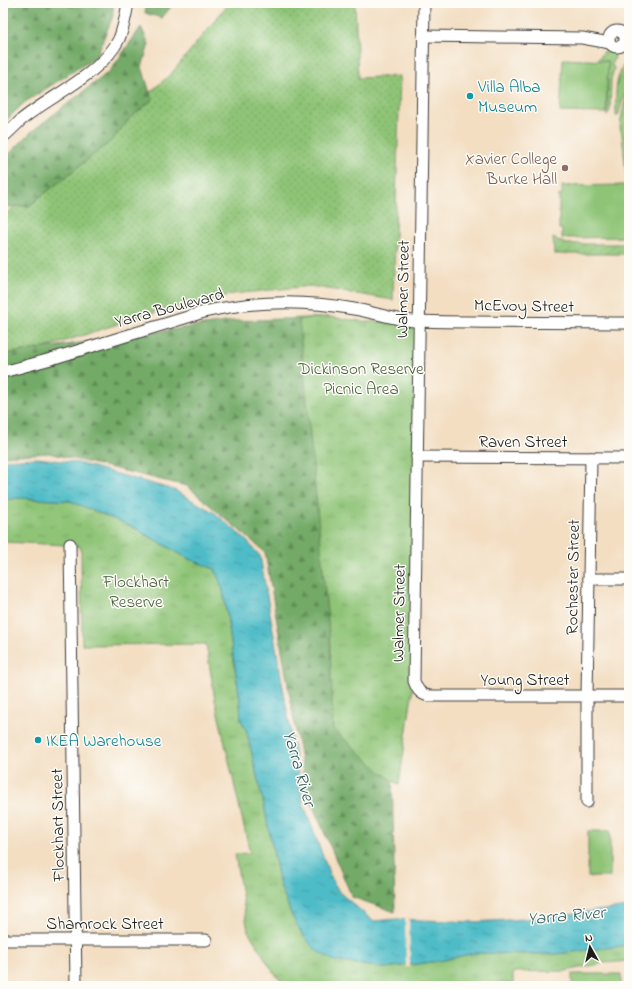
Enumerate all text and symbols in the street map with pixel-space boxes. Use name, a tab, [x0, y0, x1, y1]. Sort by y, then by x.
place label: Villa Alba Museum	[477, 75, 541, 120]
marker: Villa Alba Museum	[465, 91, 475, 101]
place label: Xavier College Burke Hall	[465, 147, 557, 192]
marker: Xavier College Burke Hall	[560, 163, 570, 173]
street label: Walmer Street	[390, 239, 417, 338]
street label: Yarra Boulevard	[112, 282, 227, 335]
street label: McEvoy Street	[474, 293, 575, 321]
park label: Dickinson Reserve Picnic Area	[297, 357, 424, 402]
street label: Raven Street	[479, 430, 568, 455]
street label: Rochester Street	[560, 519, 587, 635]
street label: Walmer Street	[386, 563, 413, 662]
park label: Flockhart Reserve	[102, 570, 169, 615]
street label: Young Street	[481, 668, 570, 695]
water label: Yarra River	[275, 728, 322, 812]
place label: IKEA Warehouse	[46, 729, 162, 754]
marker: IKEA Warehouse	[33, 735, 43, 745]
street label: Flockhart Street	[45, 768, 72, 883]
water label: Yarra River	[526, 900, 608, 933]
street label: Shamrock Street	[46, 912, 164, 937]
north arrow	[570, 927, 610, 967]
text: N	[584, 930, 594, 947]

